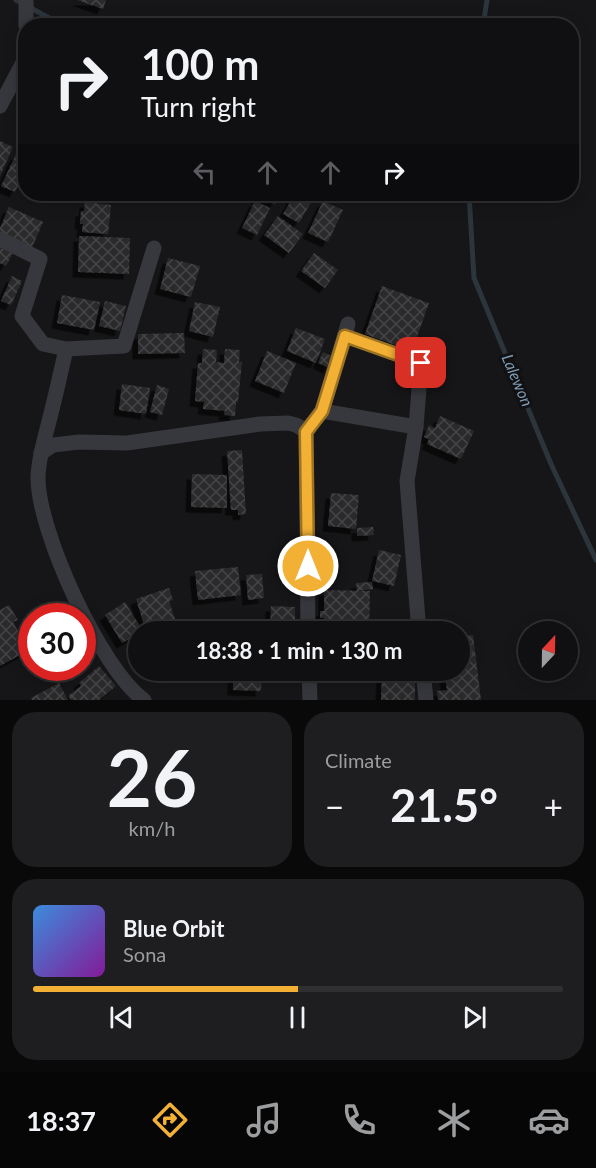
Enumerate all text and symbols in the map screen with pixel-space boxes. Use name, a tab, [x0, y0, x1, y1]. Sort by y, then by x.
text: 100 m	[141, 39, 259, 89]
icon: right	[42, 42, 120, 120]
text: Turn right	[141, 90, 256, 123]
icon: left	[188, 156, 221, 189]
icon: ahead	[251, 156, 284, 189]
icon: ahead	[314, 156, 347, 189]
icon: right	[377, 156, 410, 189]
pin	[395, 337, 446, 388]
icon: arrive	[404, 346, 437, 379]
water label: Lalewon	[499, 351, 537, 409]
position arrow	[276, 534, 340, 598]
speed limit sign: 30	[18, 603, 96, 681]
north arrow	[518, 621, 578, 681]
map controls	[518, 621, 578, 681]
text: 18:38 · 1 min · 130 m	[196, 637, 402, 664]
text: 26	[107, 730, 197, 824]
text: Climate	[325, 748, 392, 772]
text: 21.5°	[390, 778, 498, 832]
text: −	[325, 786, 344, 826]
text: +	[544, 786, 563, 826]
text: km/h	[129, 816, 175, 840]
text: Blue Orbit	[123, 915, 224, 942]
text: Sona	[123, 942, 166, 966]
icon: previous	[105, 1001, 138, 1034]
icon: pause	[281, 1001, 314, 1034]
icon: next	[458, 1001, 491, 1034]
icon: directions	[149, 1099, 191, 1141]
icon: music	[243, 1099, 285, 1141]
icon: phone	[338, 1099, 380, 1141]
icon: climate	[433, 1099, 475, 1141]
icon: car	[528, 1099, 570, 1141]
text: 18:37	[26, 1104, 96, 1137]

